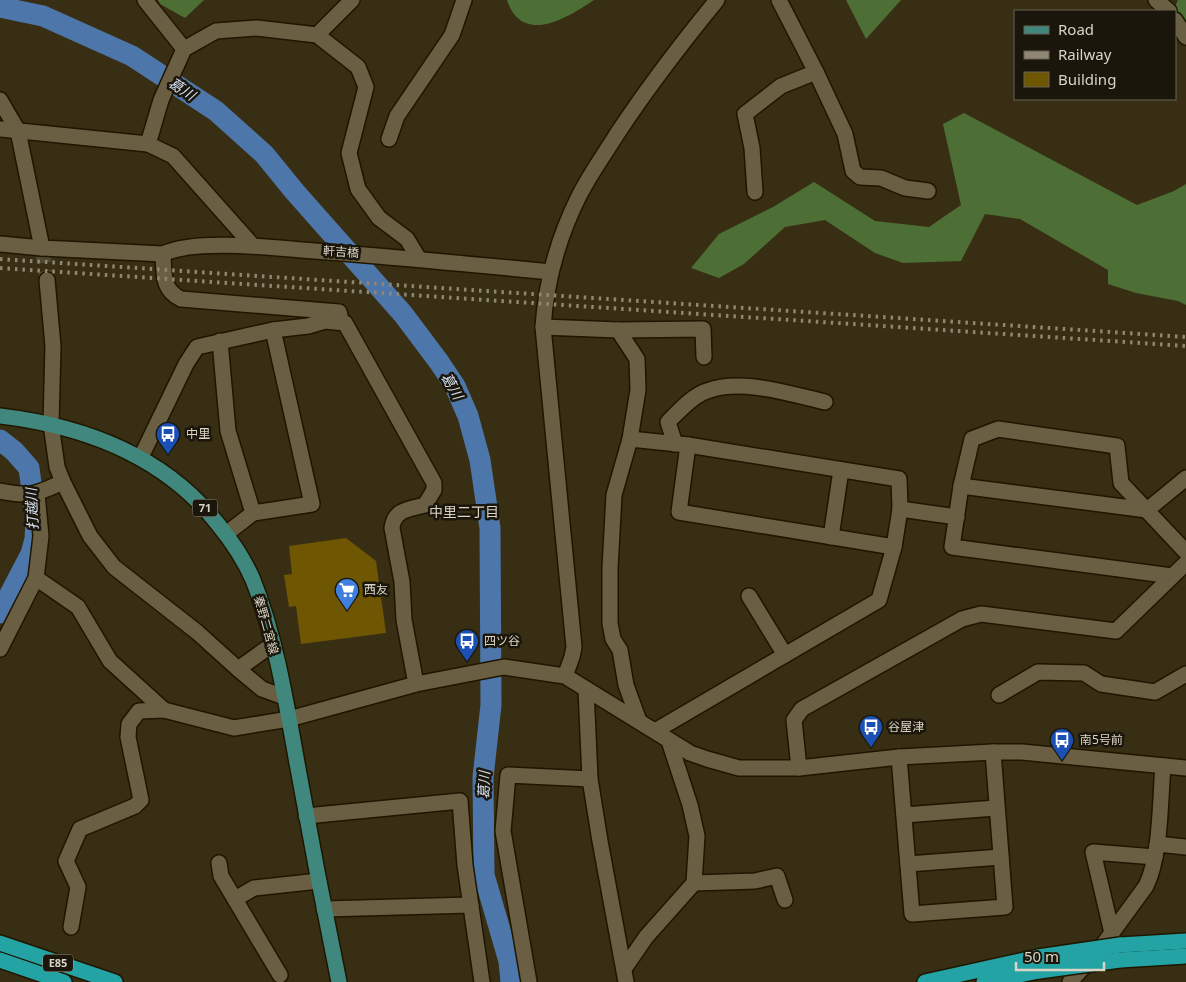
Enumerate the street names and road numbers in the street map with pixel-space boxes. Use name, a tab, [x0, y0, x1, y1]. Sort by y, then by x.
street label: 軒吉橋	[322, 242, 360, 261]
road number: 71	[192, 499, 218, 516]
street label: 秦野二宮線	[250, 594, 283, 656]
road number: E85	[43, 954, 73, 971]

